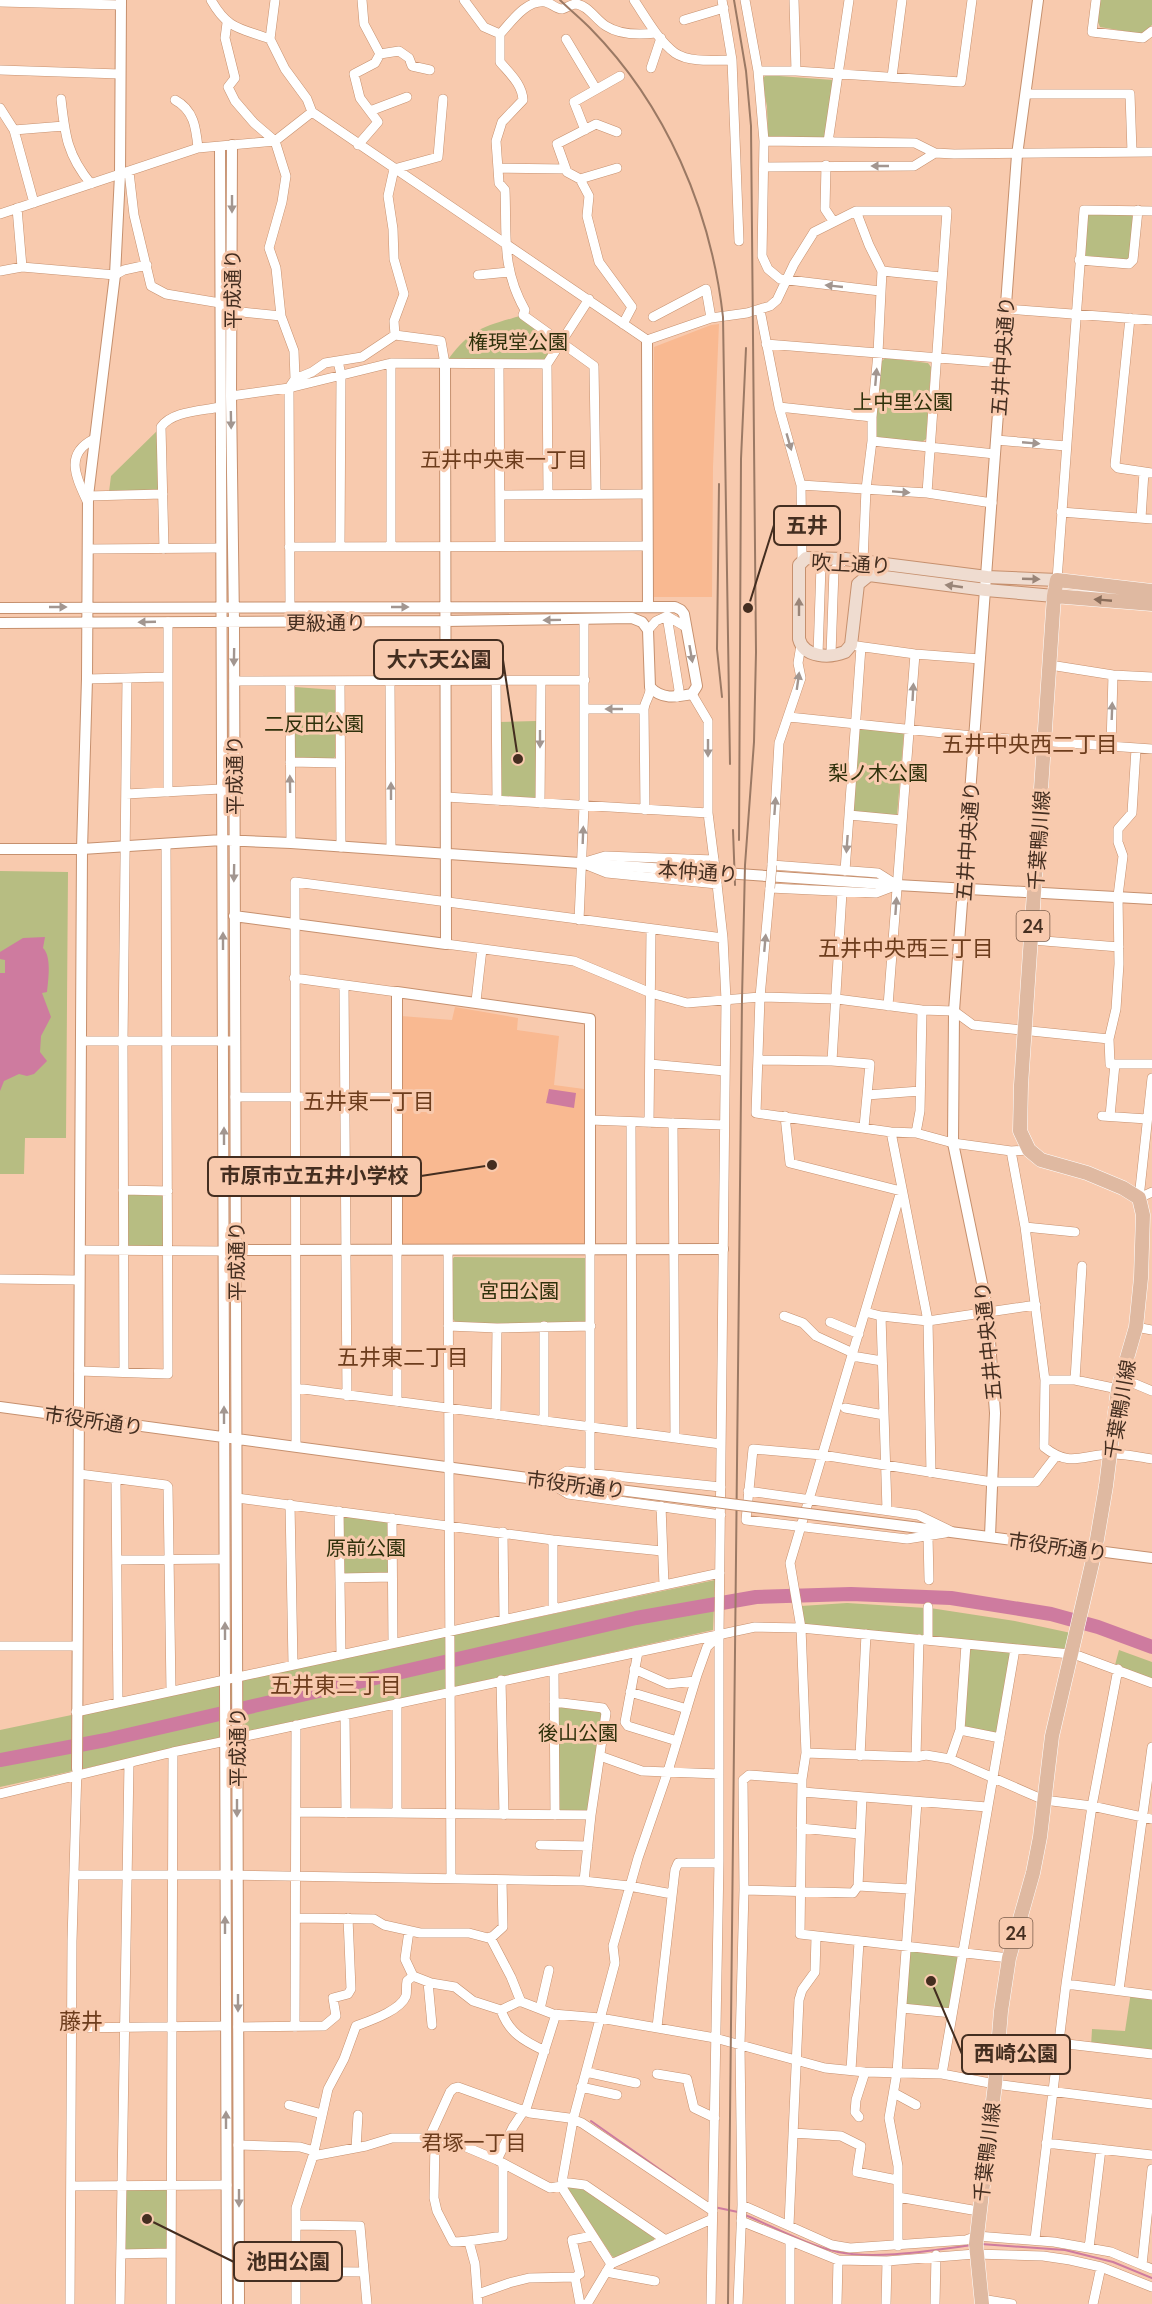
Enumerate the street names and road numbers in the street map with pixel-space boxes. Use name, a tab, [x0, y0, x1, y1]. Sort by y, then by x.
street label: 平成通り	[220, 249, 244, 329]
street label: 五井中央通り	[986, 295, 1018, 417]
street label: 吹上通り	[810, 549, 892, 577]
street label: 更級通り	[286, 610, 366, 634]
street label: 平成通り	[222, 735, 246, 815]
street label: 五井中央通り	[951, 780, 983, 902]
street label: 千葉鴨川線	[1023, 789, 1053, 891]
street label: 本仲通り	[657, 856, 739, 886]
road number: 24	[1016, 911, 1050, 941]
street label: 平成通り	[224, 1221, 248, 1301]
street label: 五井中央通り	[969, 1280, 1005, 1402]
street label: 千葉鴨川線	[1098, 1358, 1140, 1460]
street label: 市役所通り	[43, 1401, 145, 1439]
street label: 市役所通り	[525, 1466, 627, 1502]
street label: 市役所通り	[1007, 1527, 1109, 1565]
street label: 平成通り	[225, 1707, 249, 1787]
road number: 24	[1000, 1918, 1032, 1948]
street label: 千葉鴨川線	[968, 2101, 1004, 2203]

